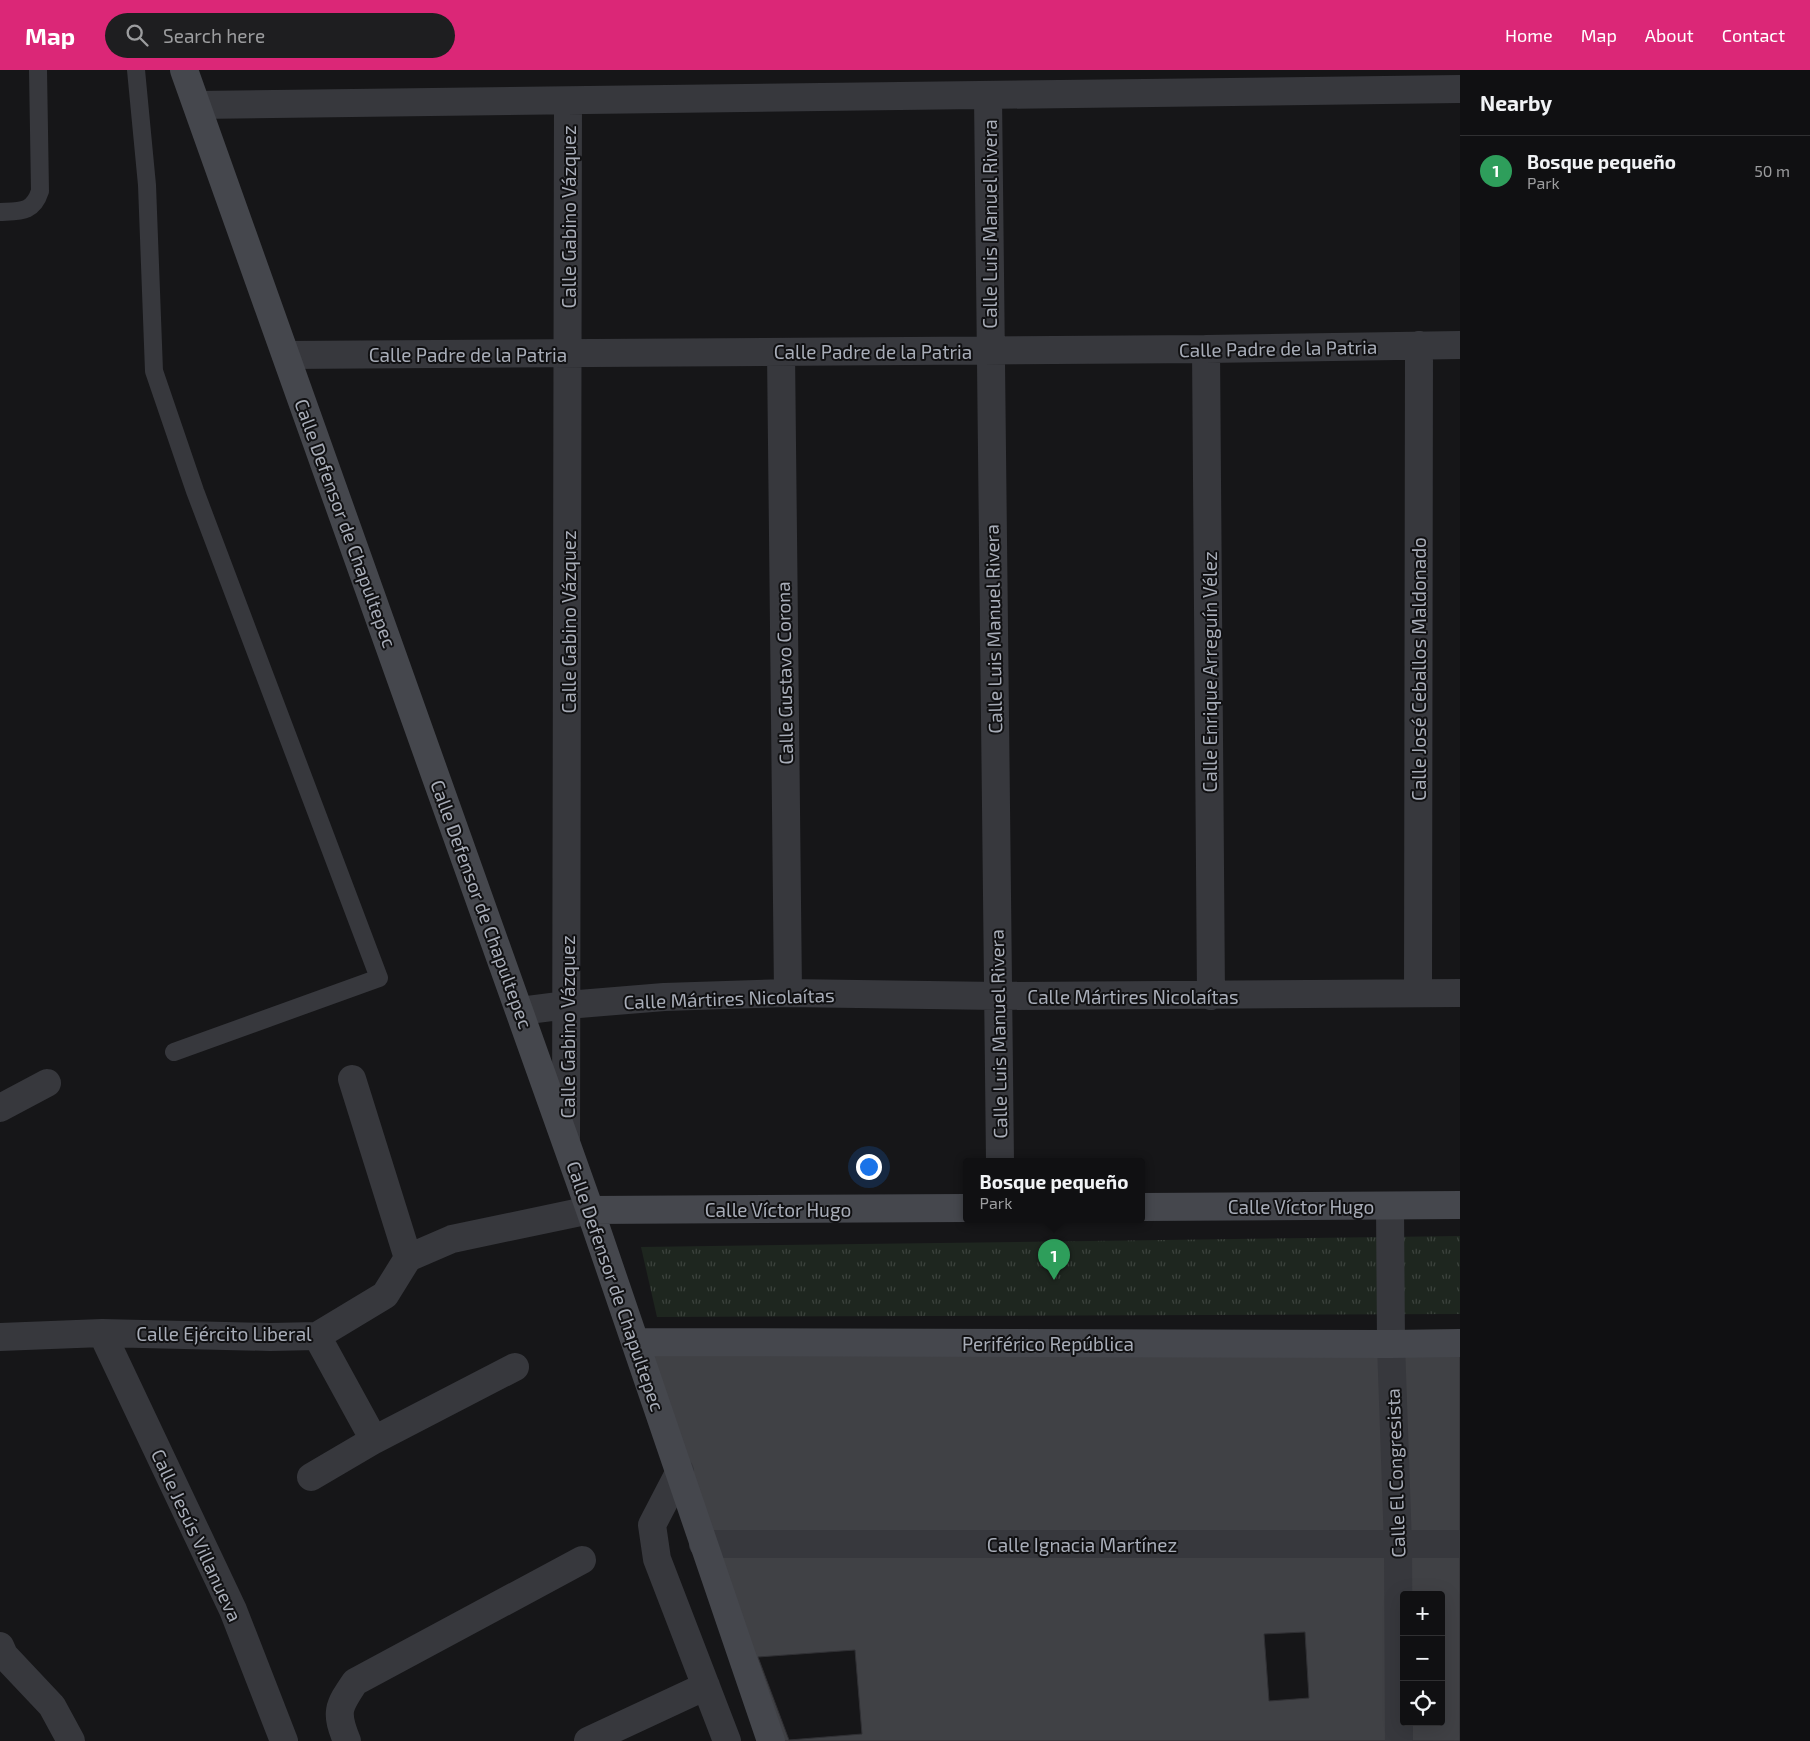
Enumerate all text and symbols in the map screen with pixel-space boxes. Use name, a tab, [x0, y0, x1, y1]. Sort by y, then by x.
search box	[105, 13, 455, 58]
text: Map	[25, 21, 75, 50]
icon: search	[123, 21, 151, 49]
text: Search here	[163, 24, 265, 47]
text: Home	[1505, 24, 1553, 46]
text: Map	[1581, 24, 1617, 46]
text: About	[1645, 24, 1694, 46]
text: Contact	[1722, 24, 1785, 46]
text: Nearby	[1480, 90, 1552, 115]
street label: Calle Luis Manuel Rivera	[978, 119, 1001, 329]
street label: Calle Gabino Vázquez	[557, 125, 580, 309]
text: Bosque pequeño	[1527, 150, 1676, 173]
text: 1	[1493, 161, 1499, 180]
text: 50 m	[1754, 161, 1790, 180]
text: Park	[1527, 173, 1560, 192]
street label: Calle Padre de la Patria	[1179, 335, 1377, 361]
street label: Calle Padre de la Patria	[774, 340, 972, 363]
street label: Calle Padre de la Patria	[369, 343, 567, 366]
street label: Calle Defensor de Chapultepec	[290, 396, 402, 650]
street label: Calle Luis Manuel Rivera	[980, 524, 1006, 734]
street label: Calle Gabino Vázquez	[557, 530, 580, 714]
street label: Calle José Ceballos Maldonado	[1407, 537, 1430, 801]
street label: Calle Enrique Arreguín Vélez	[1198, 551, 1221, 793]
street label: Calle Gustavo Corona	[771, 581, 797, 765]
street label: Calle Defensor de Chapultepec	[426, 777, 538, 1031]
street label: Calle Luis Manuel Rivera	[985, 929, 1011, 1139]
street label: Calle Gabino Vázquez	[556, 935, 579, 1119]
street label: Calle Mártires Nicolaítas	[623, 983, 835, 1013]
street label: Calle Mártires Nicolaítas	[1027, 985, 1239, 1008]
your location	[856, 1154, 882, 1180]
street label: Calle Defensor de Chapultepec	[562, 1158, 670, 1414]
popup	[963, 1158, 1145, 1223]
text: Bosque pequeño	[980, 1170, 1128, 1193]
text: Park	[980, 1193, 1012, 1212]
street label: Calle Víctor Hugo	[1228, 1195, 1374, 1218]
street label: Calle Víctor Hugo	[705, 1198, 851, 1221]
pin: 1	[1038, 1239, 1070, 1280]
street label: Calle Ejército Liberal	[136, 1322, 312, 1345]
street label: Periférico República	[962, 1332, 1134, 1355]
street label: Calle El Congresista	[1381, 1388, 1409, 1558]
street label: Calle Jesús Villanueva	[147, 1445, 247, 1625]
street label: Calle Ignacia Martínez	[987, 1533, 1177, 1556]
map controls	[1400, 1591, 1445, 1726]
button: +	[1400, 1591, 1445, 1636]
button: −	[1400, 1636, 1445, 1681]
button: locate	[1400, 1681, 1445, 1726]

